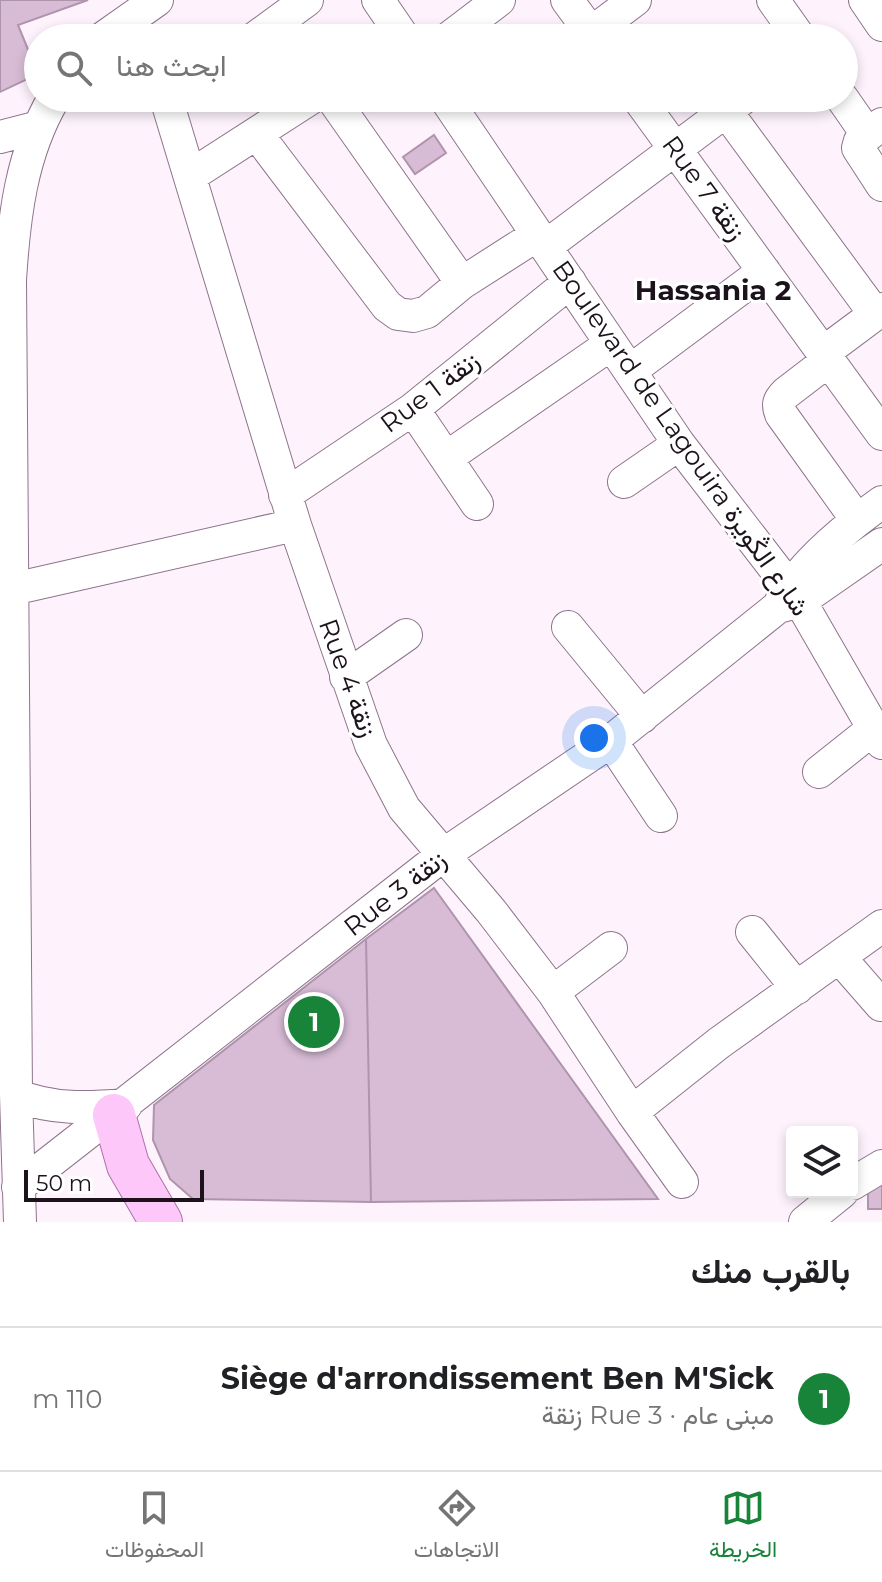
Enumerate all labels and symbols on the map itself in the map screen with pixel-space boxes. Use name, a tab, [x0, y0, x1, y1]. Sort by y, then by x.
street label: Rue 7 زنقة	[655, 129, 753, 247]
street label: Boulevard de Lagouira شارع الڭويرة	[544, 254, 816, 623]
district label: Hassania 2	[635, 273, 791, 307]
street label: Rue 1 زنقة	[374, 344, 486, 440]
street label: Rue 4 زنقة	[312, 614, 384, 742]
your location	[574, 718, 614, 758]
street label: Rue 3 زنقة	[337, 843, 453, 943]
pin: 1	[288, 992, 340, 1052]
scale bar	[24, 1166, 204, 1202]

